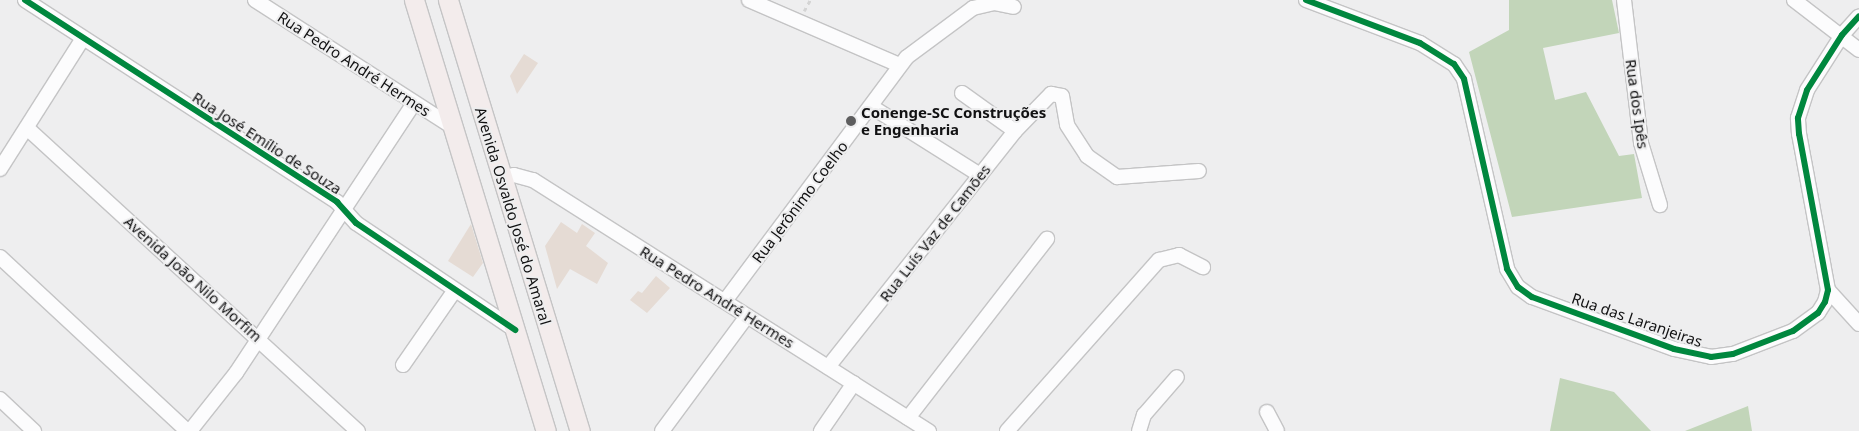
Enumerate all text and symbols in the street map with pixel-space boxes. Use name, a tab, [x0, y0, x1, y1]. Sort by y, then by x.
street label: Rua Pedro André Hermes	[274, 8, 434, 120]
street label: Rua dos Ipês	[1622, 58, 1652, 150]
street label: Rua José Emílio de Souza	[189, 88, 345, 198]
place label: Conenge-SC Construções e Engenharia	[861, 103, 1046, 138]
street label: Avenida Osvaldo José do Amaral	[471, 105, 555, 327]
marker: Conenge-SC Construções e Engenharia	[845, 115, 857, 127]
street label: Rua Jerônimo Coelho	[748, 138, 852, 266]
street label: Rua Luís Vaz de Camões	[876, 161, 994, 305]
street label: Avenida João Nilo Morfim	[120, 212, 266, 346]
street label: Rua Pedro André Hermes	[637, 242, 797, 352]
street label: Rua das Laranjeiras	[1569, 289, 1705, 351]

